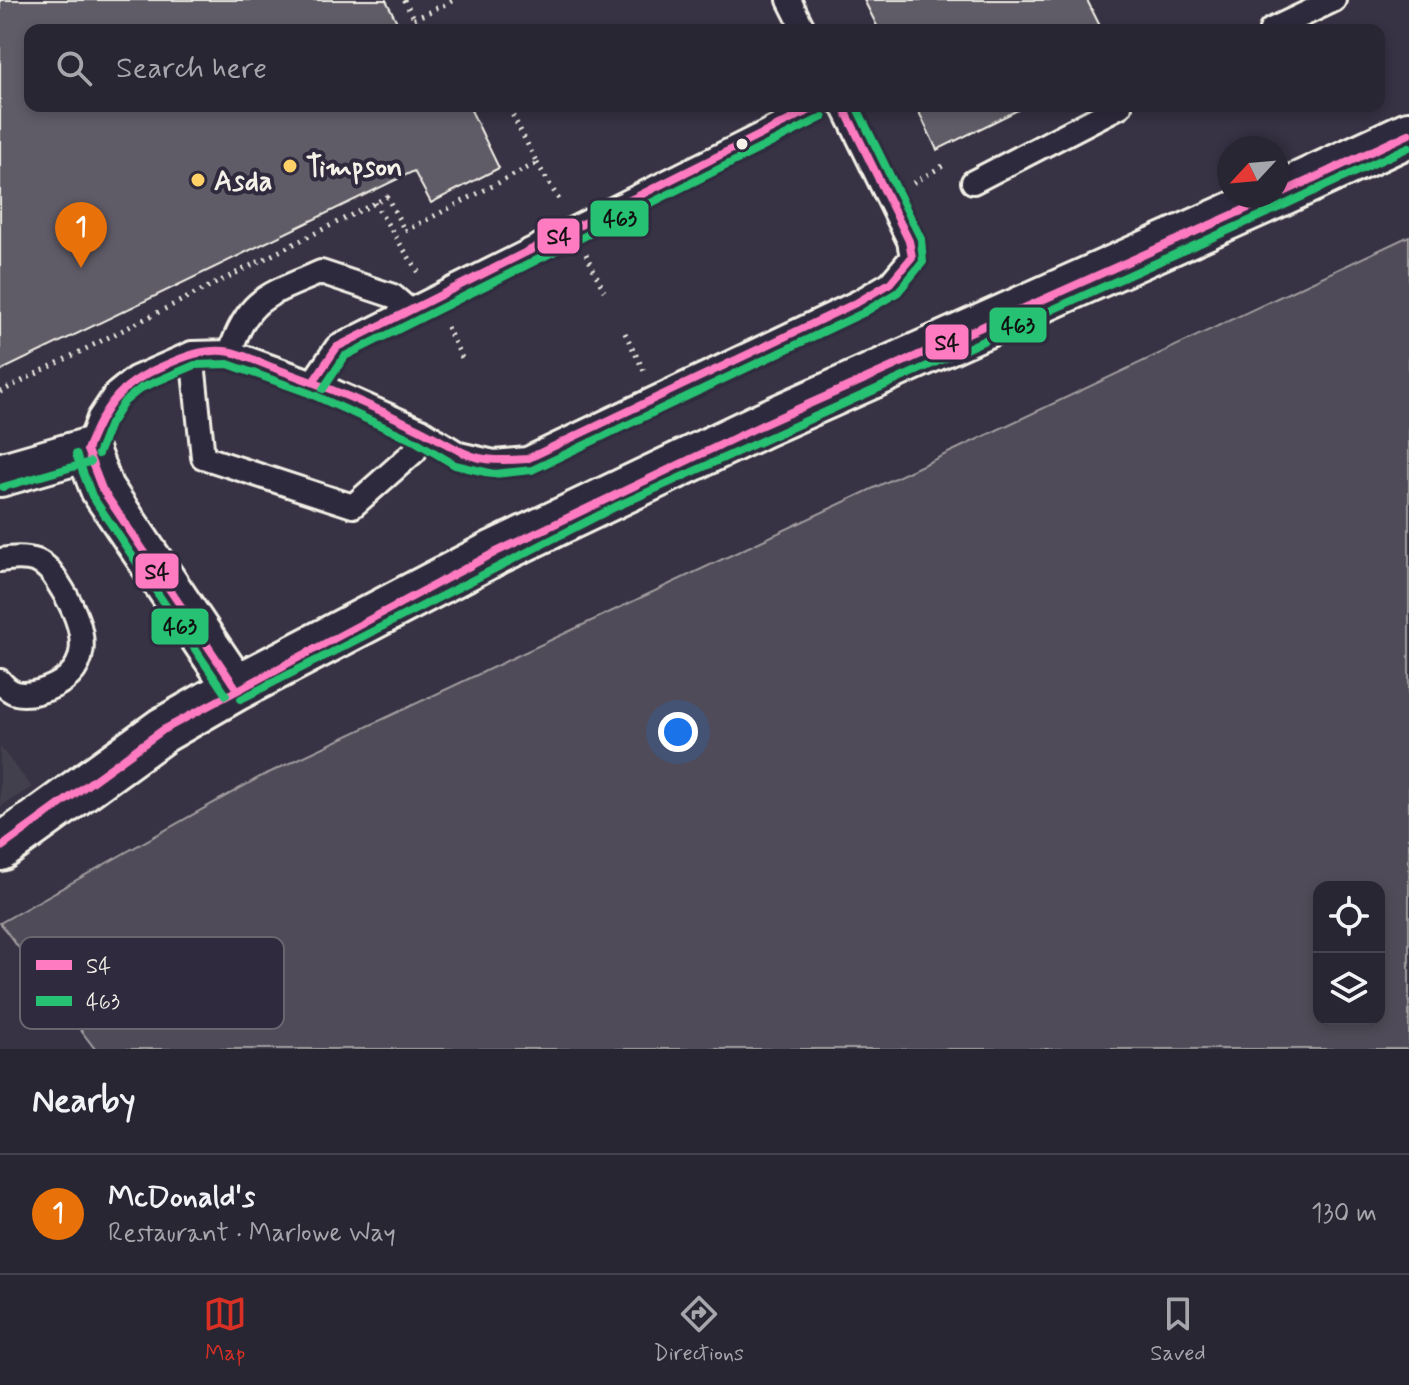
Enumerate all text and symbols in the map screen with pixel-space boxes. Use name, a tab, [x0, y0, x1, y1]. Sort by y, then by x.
search box	[24, 24, 1385, 112]
icon: search	[52, 46, 96, 90]
text: Search here	[116, 49, 267, 88]
unlabelled marker	[734, 136, 750, 152]
north arrow	[1217, 136, 1289, 208]
place label: Timpson	[306, 150, 403, 187]
marker: Timpson	[281, 157, 299, 175]
place label: Asda	[214, 164, 272, 201]
marker: Asda	[189, 171, 207, 189]
line badge: 463	[589, 199, 650, 238]
pin: 1	[55, 202, 107, 268]
text: 463	[603, 206, 637, 234]
line badge: S4	[536, 217, 581, 255]
text: S4	[547, 224, 572, 252]
line badge: 463	[988, 306, 1048, 344]
text: 463	[1001, 313, 1035, 341]
line badge: S4	[924, 323, 970, 361]
text: S4	[935, 330, 960, 358]
line badge: S4	[134, 552, 180, 590]
text: S4	[145, 559, 170, 587]
line badge: 463	[150, 607, 210, 646]
text: 463	[163, 614, 197, 642]
your location	[658, 712, 698, 752]
map controls	[1313, 881, 1385, 1025]
button: locate	[1313, 881, 1385, 953]
legend	[20, 937, 284, 1029]
text: S4	[86, 953, 111, 981]
button: layers	[1313, 953, 1385, 1025]
text: 463	[86, 989, 120, 1017]
text: Nearby	[32, 1079, 136, 1124]
text: McDonald's	[108, 1178, 255, 1217]
text: 1	[52, 1197, 64, 1231]
text: 130 m	[1311, 1197, 1377, 1231]
text: Restaurant · Marlowe Way	[108, 1217, 396, 1251]
tab: Map	[203, 1292, 247, 1368]
tab: Directions	[653, 1292, 744, 1368]
tab: Saved	[1150, 1292, 1206, 1368]

